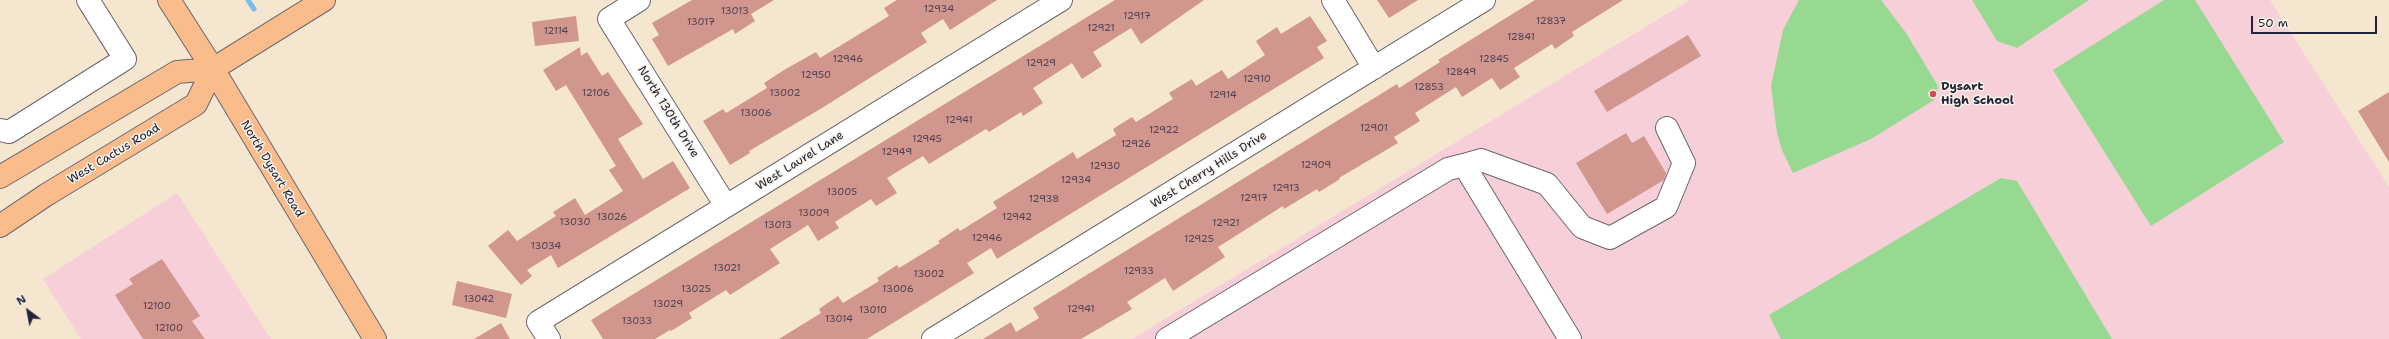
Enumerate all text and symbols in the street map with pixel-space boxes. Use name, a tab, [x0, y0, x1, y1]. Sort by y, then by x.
house number: 12934	[924, 3, 954, 15]
house number: 13013	[721, 5, 749, 17]
scale bar	[2253, 8, 2379, 34]
house number: 12917	[1123, 10, 1151, 22]
house number: 12837	[1536, 15, 1566, 27]
text: 50 m	[2258, 15, 2288, 31]
house number: 13017	[687, 16, 715, 28]
house number: 12921	[1087, 22, 1115, 34]
house number: 12114	[544, 25, 568, 37]
house number: 12841	[1507, 31, 1535, 43]
house number: 12946	[833, 53, 863, 65]
house number: 12845	[1479, 53, 1509, 65]
house number: 12929	[1026, 57, 1056, 69]
street label: North 130th Drive	[634, 64, 702, 160]
house number: 12849	[1446, 66, 1476, 78]
house number: 12950	[801, 69, 831, 81]
house number: 12910	[1243, 73, 1271, 85]
place label: Dysart High School	[1941, 80, 2014, 108]
house number: 12853	[1414, 81, 1444, 93]
house number: 12106	[582, 87, 610, 99]
house number: 13002	[770, 87, 800, 99]
house number: 12914	[1209, 89, 1237, 101]
marker: Dysart High School	[1928, 89, 1938, 99]
house number: 13006	[740, 107, 772, 119]
house number: 12941	[945, 114, 973, 126]
street label: North Dysart Road	[237, 118, 307, 220]
street label: West Cactus Road	[65, 121, 163, 187]
house number: 12901	[1360, 122, 1388, 134]
house number: 12922	[1149, 124, 1179, 136]
street label: West Laurel Lane	[753, 128, 847, 194]
street label: West Cherry Hills Drive	[1148, 128, 1270, 212]
house number: 12945	[912, 133, 942, 145]
house number: 12926	[1121, 138, 1151, 150]
house number: 12949	[882, 146, 912, 158]
house number: 12909	[1301, 159, 1331, 171]
house number: 12930	[1090, 160, 1120, 172]
house number: 12934	[1061, 174, 1091, 186]
house number: 12913	[1272, 182, 1300, 194]
house number: 13005	[827, 186, 857, 198]
house number: 12917	[1240, 192, 1268, 204]
house number: 12938	[1029, 193, 1059, 205]
house number: 13009	[798, 207, 830, 219]
house number: 13026	[597, 211, 627, 223]
house number: 12942	[1002, 211, 1032, 223]
house number: 13030	[560, 216, 590, 228]
house number: 12921	[1212, 217, 1240, 229]
house number: 13013	[764, 219, 792, 231]
house number: 12946	[972, 232, 1002, 244]
house number: 12925	[1184, 233, 1214, 245]
house number: 13034	[531, 240, 561, 252]
house number: 13021	[713, 262, 741, 274]
house number: 12933	[1124, 265, 1154, 277]
house number: 13002	[914, 268, 944, 280]
house number: 13025	[681, 283, 711, 295]
house number: 13006	[882, 283, 914, 295]
north arrow	[8, 291, 48, 331]
text: N	[14, 292, 29, 309]
house number: 13042	[464, 293, 494, 305]
house number: 13029	[653, 298, 683, 310]
house number: 12100	[143, 300, 171, 312]
house number: 12941	[1067, 303, 1095, 315]
house number: 13010	[859, 304, 887, 316]
house number: 13014	[825, 313, 853, 325]
house number: 13033	[622, 315, 652, 327]
house number: 12100	[155, 322, 183, 334]

